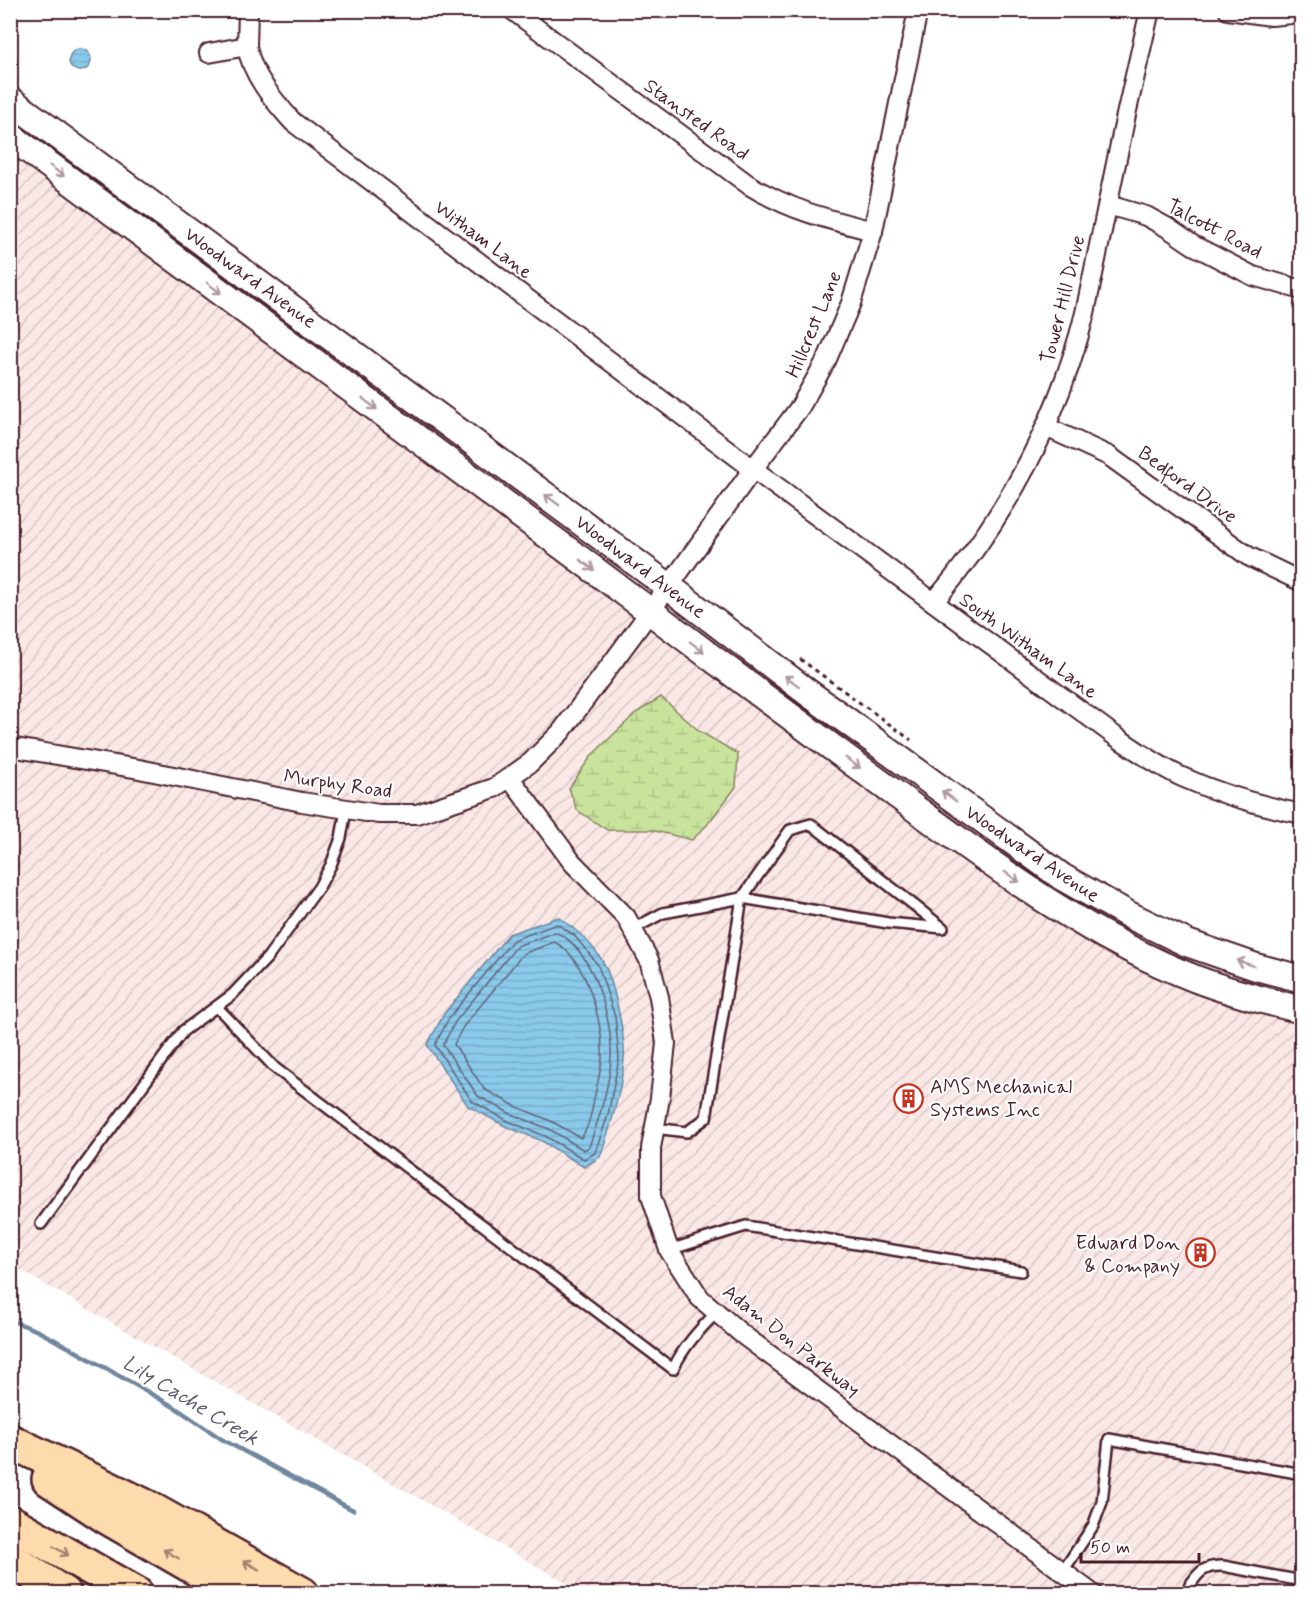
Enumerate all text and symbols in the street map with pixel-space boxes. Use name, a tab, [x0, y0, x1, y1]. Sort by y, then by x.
street label: Stansted Road	[638, 73, 754, 168]
one-way arrow	[49, 165, 65, 178]
street label: Talcott Road	[1162, 193, 1267, 266]
street label: Witham Lane	[429, 194, 538, 286]
street label: Woodward Avenue	[179, 221, 322, 335]
street label: Tower Hill Drive	[1035, 233, 1092, 366]
street label: Hillcrest Lane	[780, 267, 849, 382]
one-way arrow	[205, 281, 221, 294]
one-way arrow	[362, 398, 378, 410]
street label: Bedford Drive	[1131, 440, 1242, 532]
one-way arrow	[545, 494, 561, 506]
street label: Woodward Avenue	[569, 509, 711, 625]
one-way arrow	[578, 558, 594, 571]
street label: South Witham Lane	[953, 587, 1103, 706]
one-way arrow	[689, 641, 705, 654]
one-way arrow	[784, 674, 800, 687]
one-way arrow	[845, 757, 861, 770]
street label: Murphy Road	[282, 764, 394, 805]
one-way arrow	[941, 790, 957, 802]
street label: Woodward Avenue	[960, 799, 1105, 909]
one-way arrow	[1003, 871, 1020, 883]
one-way arrow	[1236, 957, 1255, 968]
place label: AMS Mechanical Systems Inc	[930, 1074, 1072, 1124]
building icon: AMS Mechanical Systems Inc	[893, 1082, 925, 1114]
place label: Edward Don & Company	[1076, 1230, 1180, 1280]
building icon: Edward Don & Company	[1185, 1237, 1217, 1269]
street label: Adam Don Parkway	[717, 1279, 866, 1404]
water label: Lily Cache Creek	[117, 1349, 264, 1452]
scale bar	[1081, 1526, 1200, 1564]
text: 50 m	[1090, 1536, 1130, 1560]
one-way arrow	[52, 1545, 69, 1557]
one-way arrow	[163, 1548, 181, 1559]
one-way arrow	[243, 1559, 260, 1571]

